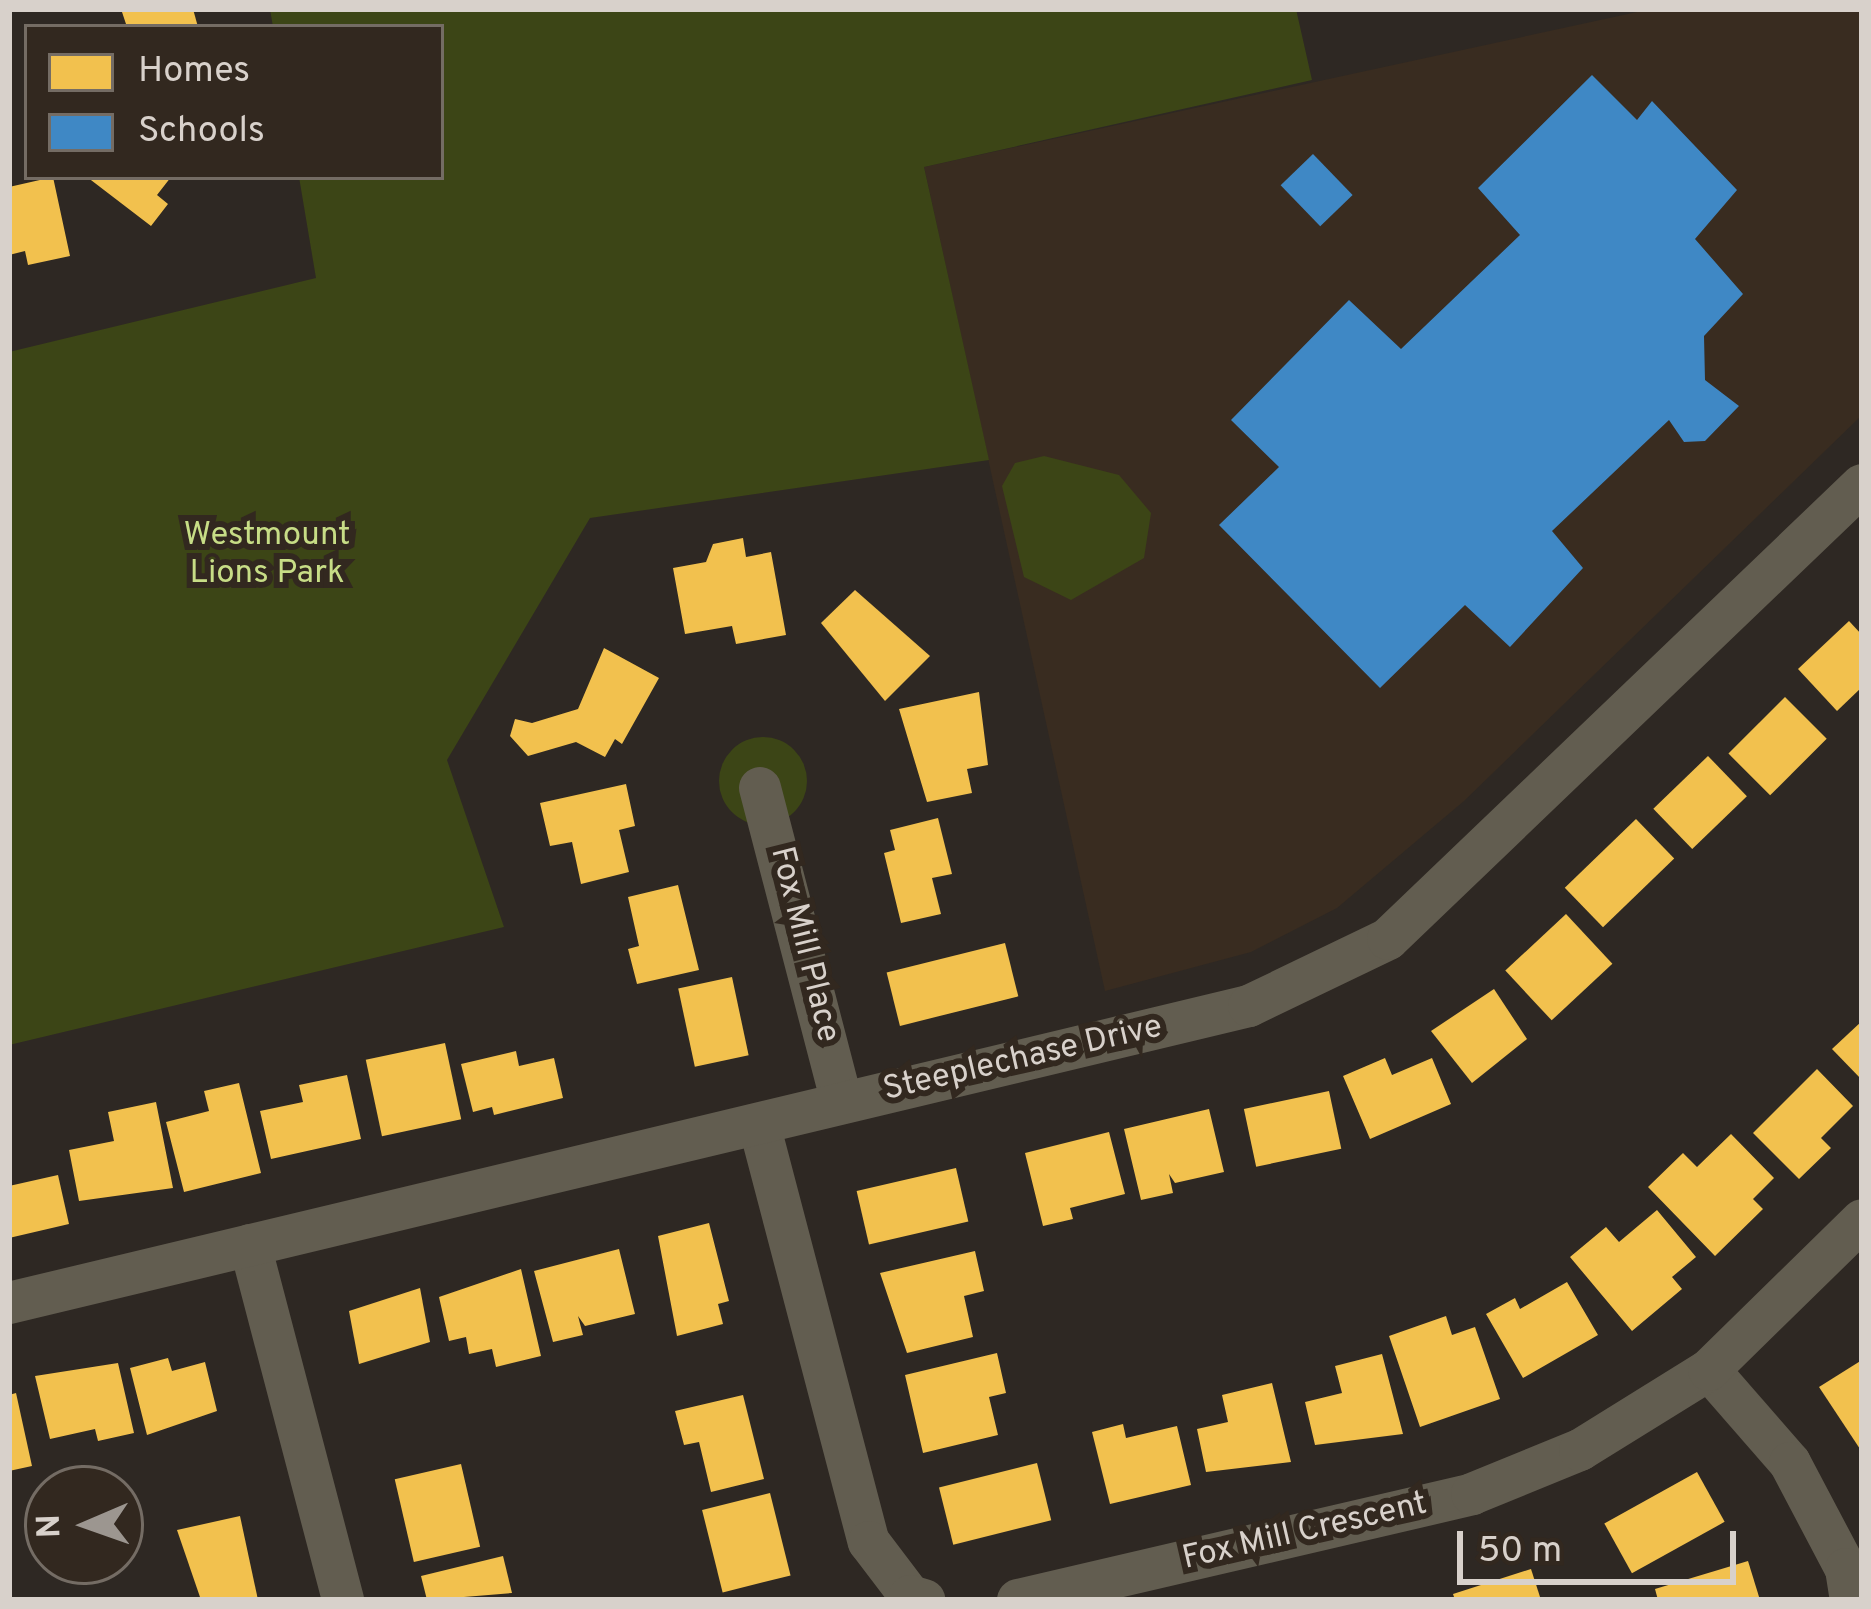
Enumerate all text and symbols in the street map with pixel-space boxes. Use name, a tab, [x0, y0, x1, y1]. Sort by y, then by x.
legend	[24, 24, 444, 180]
text: Homes	[138, 49, 250, 95]
text: Schools	[138, 109, 265, 155]
park label: Westmount Lions Park	[183, 517, 351, 595]
street label: Fox Mill Place	[760, 843, 846, 1047]
street label: Steeplechase Drive	[880, 1009, 1166, 1111]
north arrow	[24, 1465, 144, 1585]
street label: Fox Mill Crescent	[1179, 1486, 1431, 1580]
scale bar	[1463, 1507, 1742, 1581]
text: N	[30, 1514, 72, 1539]
text: 50 m	[1478, 1529, 1562, 1575]

